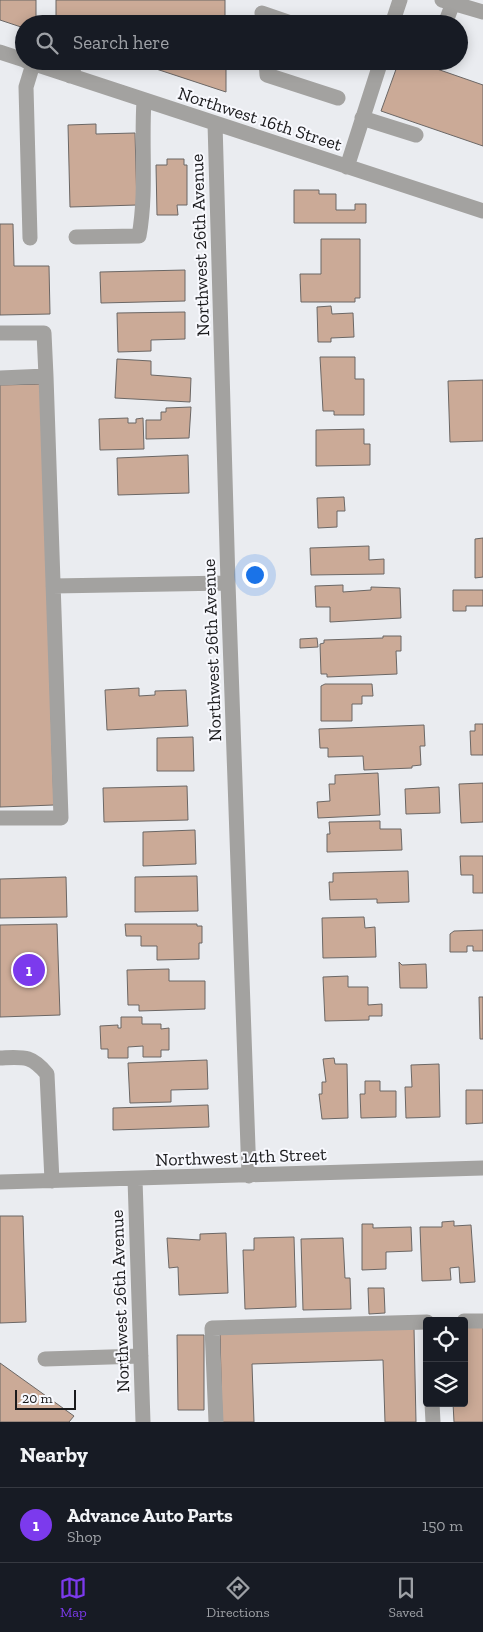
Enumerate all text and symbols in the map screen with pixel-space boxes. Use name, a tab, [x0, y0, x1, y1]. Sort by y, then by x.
search box	[15, 15, 468, 70]
icon: search	[33, 29, 61, 57]
text: Search here	[73, 31, 169, 54]
street label: Northwest 16th Street	[175, 82, 345, 156]
street label: Northwest 26th Avenue	[186, 153, 214, 337]
street label: Northwest 26th Avenue	[198, 558, 226, 742]
your location	[242, 562, 268, 588]
pin: 1	[13, 951, 45, 989]
street label: Northwest 14th Street	[155, 1143, 327, 1171]
street label: Northwest 26th Avenue	[106, 1209, 134, 1393]
map controls	[423, 1317, 468, 1407]
button: locate	[423, 1317, 468, 1362]
button: layers	[423, 1362, 468, 1407]
scale bar	[15, 1387, 76, 1410]
text: 20 m	[22, 1390, 53, 1407]
text: Nearby	[20, 1442, 88, 1467]
text: Advance Auto Parts	[67, 1504, 233, 1527]
text: 1	[33, 1516, 39, 1535]
text: 150 m	[422, 1516, 463, 1535]
text: Shop	[67, 1527, 102, 1546]
tab: Map	[59, 1574, 87, 1621]
tab: Directions	[206, 1574, 270, 1621]
tab: Saved	[388, 1574, 424, 1621]

